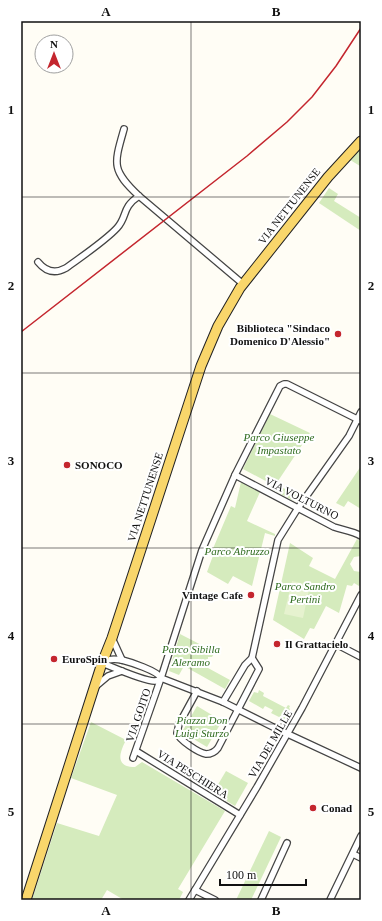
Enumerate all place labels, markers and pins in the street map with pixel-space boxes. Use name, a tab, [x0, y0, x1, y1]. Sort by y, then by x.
place label: Biblioteca "Sindaco Domenico D'Alessio"	[230, 322, 330, 347]
marker: Biblioteca "Sindaco Domenico D'Alessio"	[333, 329, 343, 339]
place label: SONOCO	[75, 459, 123, 471]
marker: SONOCO	[62, 460, 72, 470]
place label: Vintage Cafe	[182, 589, 243, 601]
marker: Vintage Cafe	[246, 590, 256, 600]
place label: Il Grattacielo	[285, 638, 349, 650]
marker: Il Grattacielo	[272, 639, 282, 649]
place label: EuroSpin	[62, 653, 107, 665]
marker: EuroSpin	[49, 654, 59, 664]
place label: Conad	[321, 802, 352, 814]
marker: Conad	[308, 803, 318, 813]

